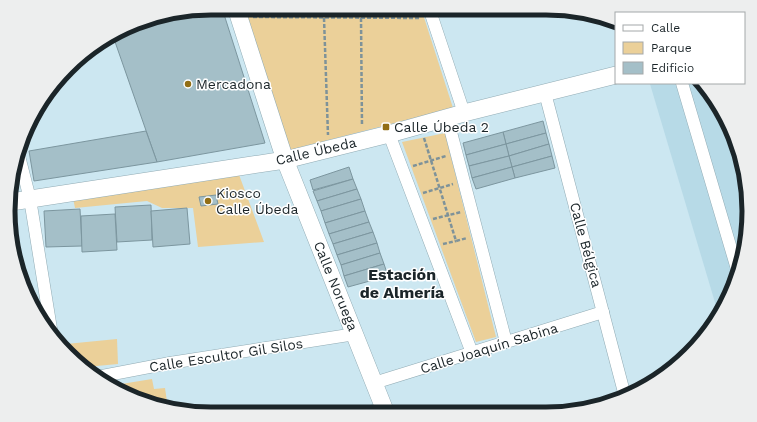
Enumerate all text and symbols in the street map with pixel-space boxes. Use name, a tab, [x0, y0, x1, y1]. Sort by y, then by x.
legend	[615, 12, 745, 84]
text: Calle	[651, 21, 680, 35]
text: Parque	[651, 41, 692, 55]
text: Edificio	[651, 61, 694, 75]
place label: Mercadona	[196, 76, 271, 92]
marker: Mercadona	[183, 79, 193, 89]
place label: Calle Úbeda 2	[394, 119, 489, 135]
marker: Calle Úbeda 2	[381, 122, 391, 132]
street label: Calle Úbeda	[274, 134, 358, 168]
place label: Kiosco Calle Úbeda	[216, 185, 298, 217]
marker: Kiosco Calle Úbeda	[203, 196, 213, 206]
street label: Calle Bélgica	[567, 201, 605, 289]
street label: Calle Noruega	[311, 239, 361, 333]
district label: Estación de Almería	[360, 265, 445, 302]
street label: Calle Joaquín Sabina	[418, 319, 560, 377]
street label: Calle Escultor Gil Silos	[148, 335, 304, 375]

